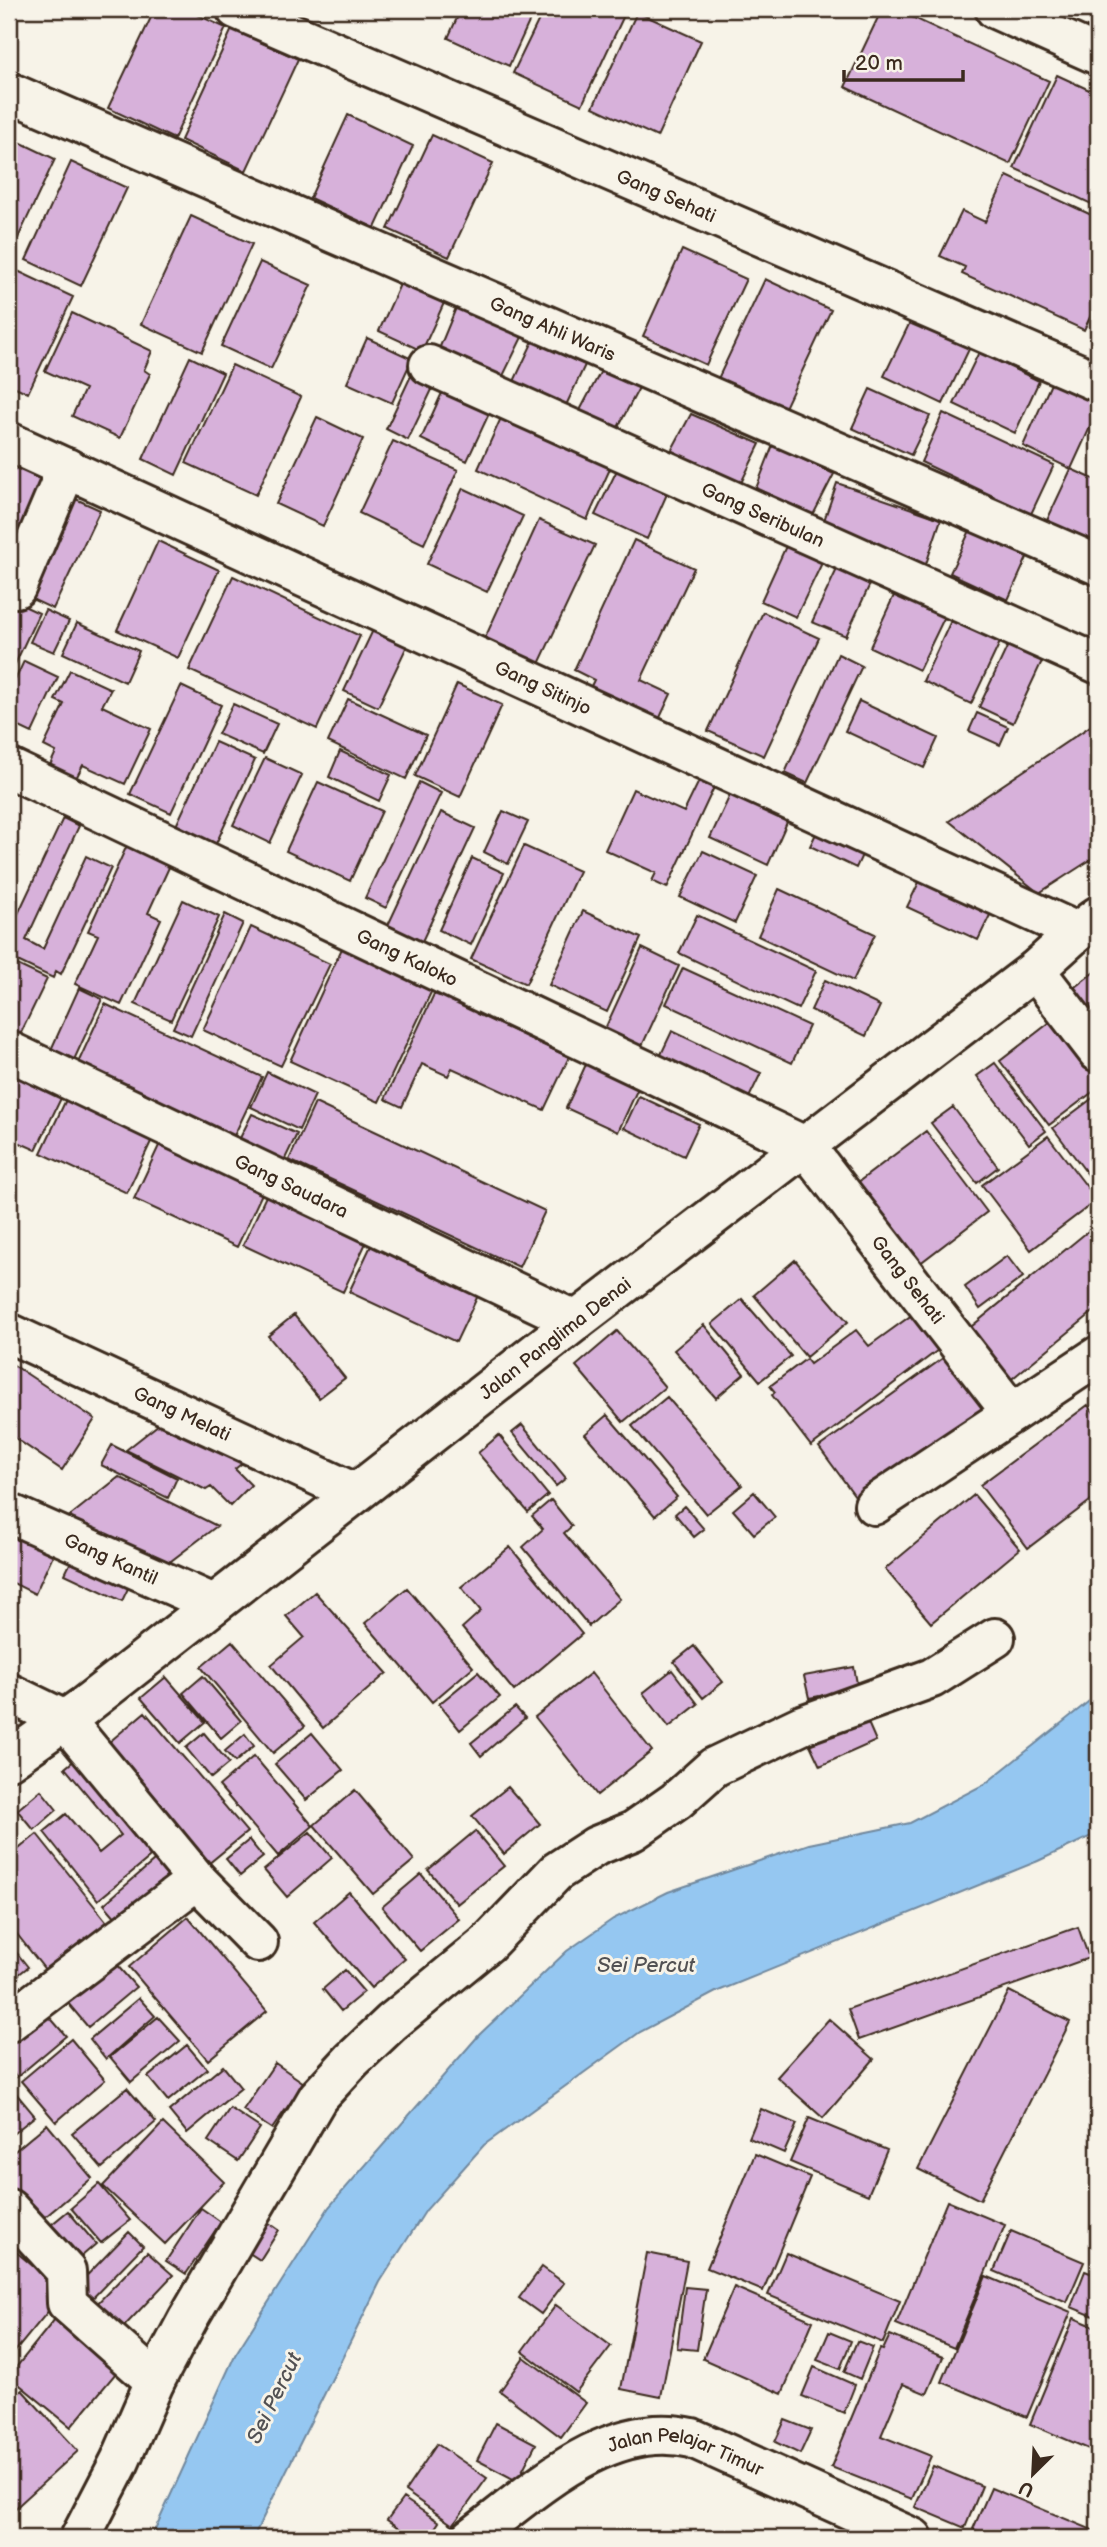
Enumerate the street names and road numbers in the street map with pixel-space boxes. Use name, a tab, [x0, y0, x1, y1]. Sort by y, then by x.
street label: Gang Sehati	[613, 165, 719, 228]
street label: Gang Ahli Waris	[486, 292, 619, 367]
street label: Gang Seribulan	[697, 478, 828, 553]
street label: Gang Sitinjo	[491, 656, 595, 721]
street label: Gang Kaloko	[352, 925, 461, 992]
street label: Gang Saudara	[230, 1150, 352, 1224]
street label: Gang Sehati	[866, 1231, 949, 1329]
street label: Jalan Panglima Denai	[475, 1273, 636, 1405]
street label: Gang Melati	[129, 1382, 234, 1447]
street label: Gang Kantil	[60, 1529, 161, 1591]
street label: Jalan Pelajar Timur	[604, 2425, 768, 2482]

